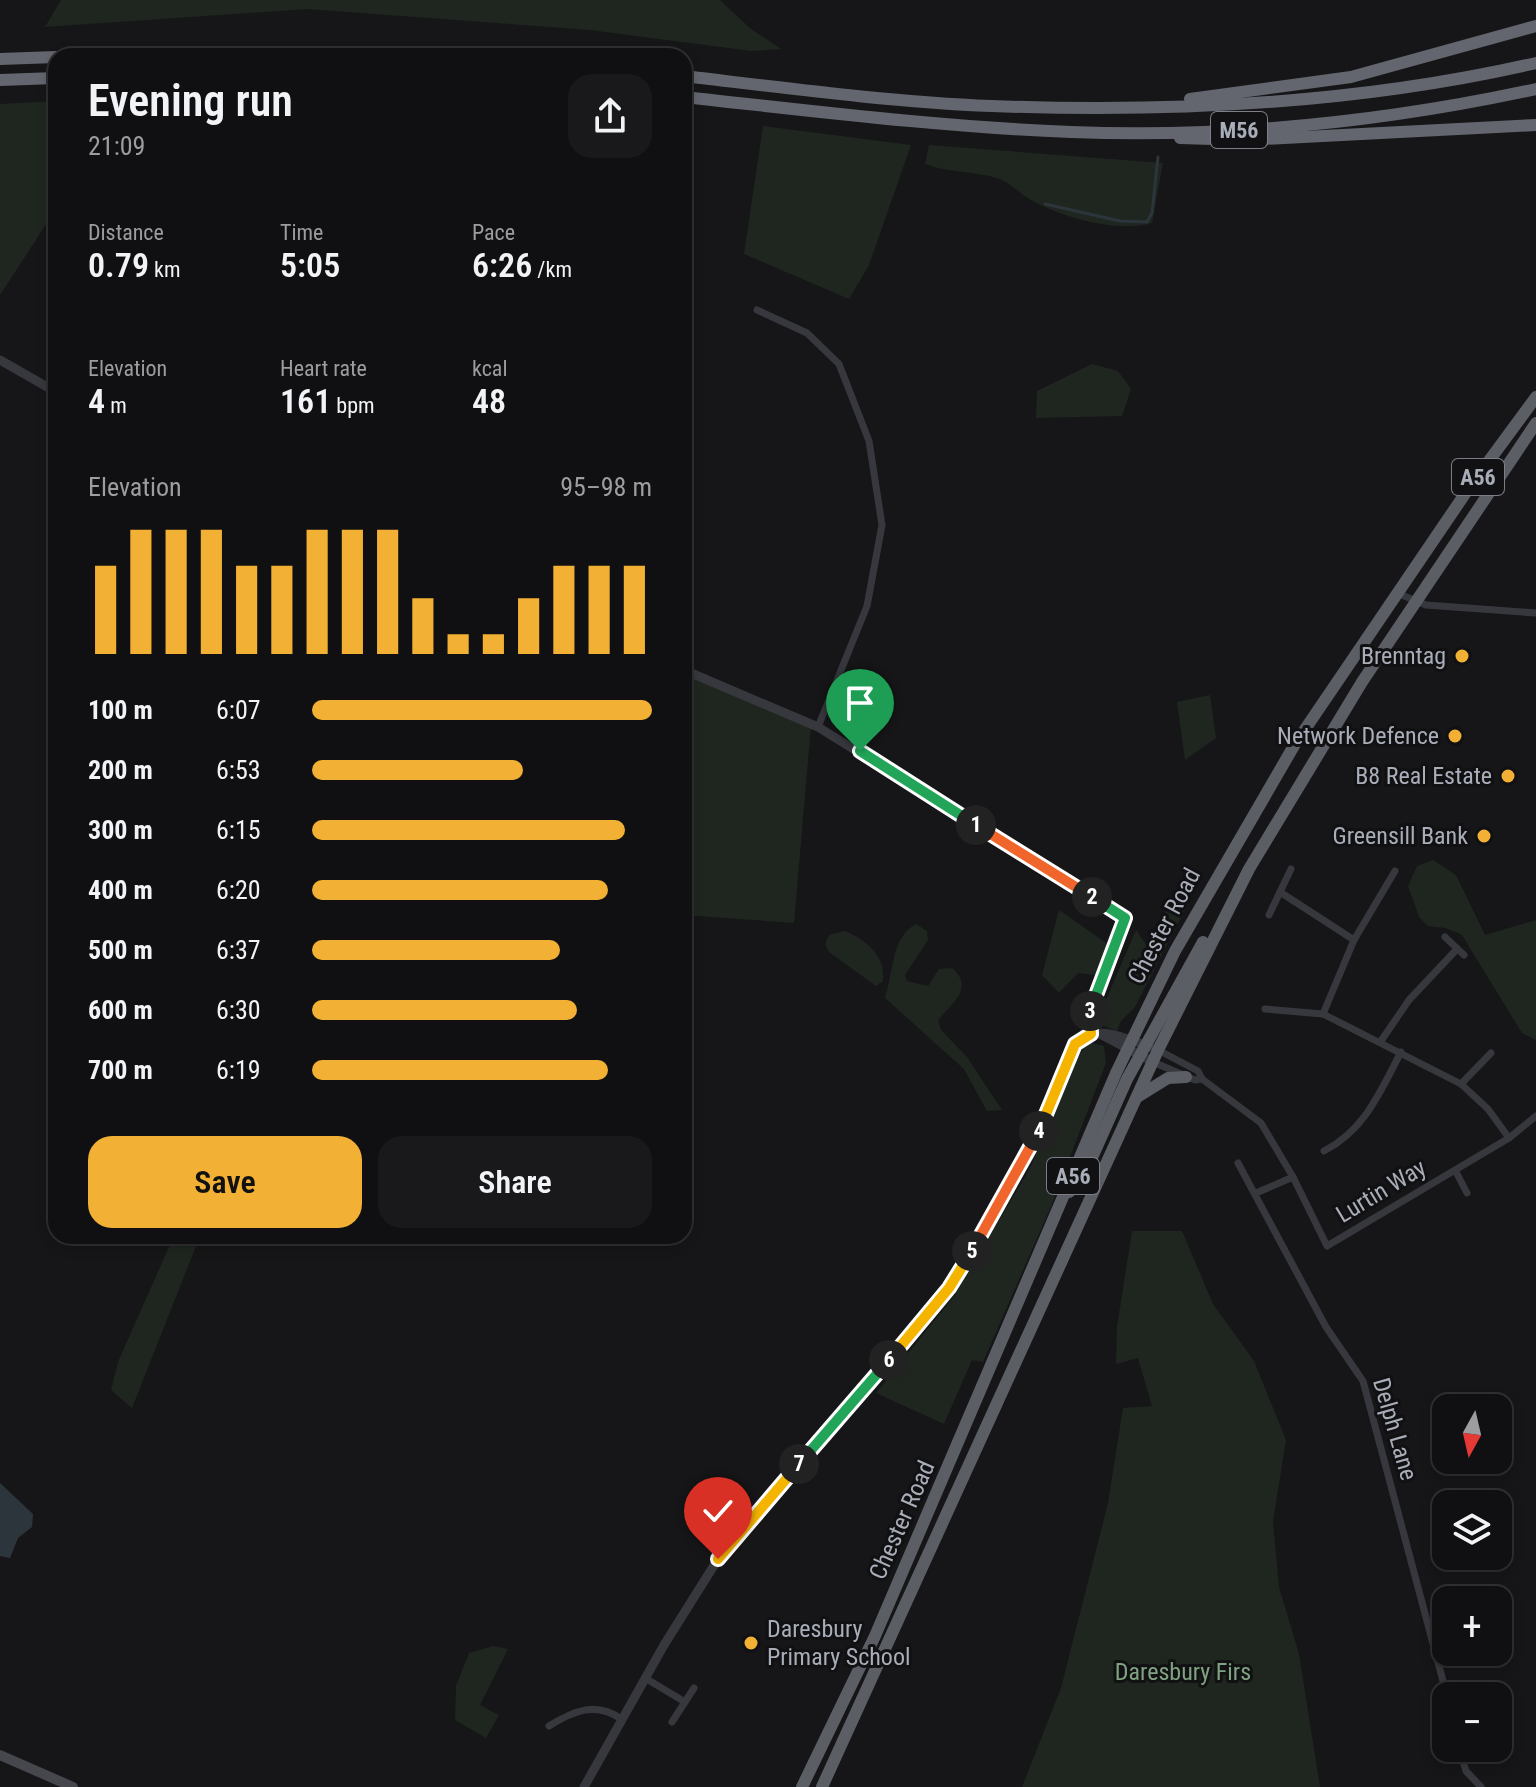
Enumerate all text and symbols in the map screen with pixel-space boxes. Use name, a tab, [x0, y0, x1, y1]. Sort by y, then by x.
button: share	[568, 74, 652, 158]
text: Evening run	[88, 75, 293, 127]
road number: M56	[1211, 112, 1267, 148]
text: 21:09	[88, 131, 145, 161]
text: Distance	[88, 220, 164, 245]
text: Time	[280, 220, 323, 245]
text: Pace	[472, 220, 515, 245]
text: 0.79	[88, 245, 149, 285]
text: 5:05	[280, 245, 340, 285]
text: 6:26	[472, 245, 532, 285]
text: km	[149, 257, 181, 282]
text: /km	[532, 257, 572, 282]
text: Elevation	[88, 356, 167, 381]
text: Heart rate	[280, 356, 367, 381]
text: kcal	[472, 356, 507, 381]
text: 4	[88, 381, 105, 421]
text: 161	[280, 381, 331, 421]
text: 48	[472, 381, 506, 421]
text: m	[105, 393, 127, 418]
text: bpm	[331, 393, 375, 418]
road number: A56	[1452, 459, 1504, 495]
text: Elevation	[88, 472, 182, 502]
text: 95–98 m	[560, 472, 652, 502]
place label: Brenntag	[1361, 642, 1446, 670]
marker: Brenntag	[1453, 647, 1471, 665]
pin	[826, 669, 894, 751]
icon: arrive	[838, 681, 882, 725]
text: 100 m	[88, 695, 153, 725]
text: 6:07	[216, 695, 261, 725]
place label: Network Defence	[1277, 722, 1439, 750]
marker: Network Defence	[1446, 727, 1464, 745]
text: 200 m	[88, 755, 153, 785]
text: 6:53	[216, 755, 261, 785]
place label: B8 Real Estate	[1355, 762, 1492, 790]
marker: B8 Real Estate	[1499, 767, 1517, 785]
pin: 1	[956, 805, 996, 845]
text: 1	[970, 812, 982, 837]
text: 300 m	[88, 815, 153, 845]
text: 6:15	[216, 815, 261, 845]
place label: Greensill Bank	[1333, 822, 1468, 850]
marker: Greensill Bank	[1475, 827, 1493, 845]
street label: Chester Road	[1122, 863, 1206, 989]
text: 400 m	[88, 875, 153, 905]
text: 6:20	[216, 875, 261, 905]
pin: 2	[1072, 877, 1112, 917]
text: 2	[1086, 884, 1098, 909]
text: 500 m	[88, 935, 153, 965]
text: 6:37	[216, 935, 261, 965]
pin: 3	[1070, 991, 1110, 1031]
text: 600 m	[88, 995, 153, 1025]
text: 6:30	[216, 995, 261, 1025]
text: 3	[1084, 998, 1096, 1023]
text: 700 m	[88, 1055, 153, 1085]
text: 6:19	[216, 1055, 261, 1085]
pin: 4	[1019, 1111, 1059, 1151]
text: 4	[1033, 1118, 1045, 1143]
button: Save	[88, 1136, 362, 1228]
button: Share	[378, 1136, 652, 1228]
street label: Lurtin Way	[1331, 1153, 1431, 1229]
road number: A56	[1047, 1158, 1099, 1194]
pin: 5	[952, 1231, 992, 1271]
text: 5	[966, 1238, 978, 1263]
pin: 6	[869, 1340, 909, 1380]
text: 6	[883, 1347, 895, 1372]
street label: Delph Lane	[1367, 1375, 1423, 1483]
north arrow	[1432, 1394, 1512, 1474]
map controls	[1432, 1394, 1512, 1762]
pin: 7	[779, 1444, 819, 1484]
text: 7	[793, 1451, 805, 1476]
street label: Chester Road	[863, 1456, 941, 1584]
pin	[684, 1477, 752, 1559]
icon: check	[696, 1489, 740, 1533]
button: layers	[1432, 1490, 1512, 1570]
button: +	[1432, 1586, 1512, 1666]
place label: Daresbury Primary School	[767, 1615, 910, 1671]
marker: Daresbury Primary School	[742, 1634, 760, 1652]
park label: Daresbury Firs	[1115, 1658, 1251, 1686]
button: −	[1432, 1682, 1512, 1762]

